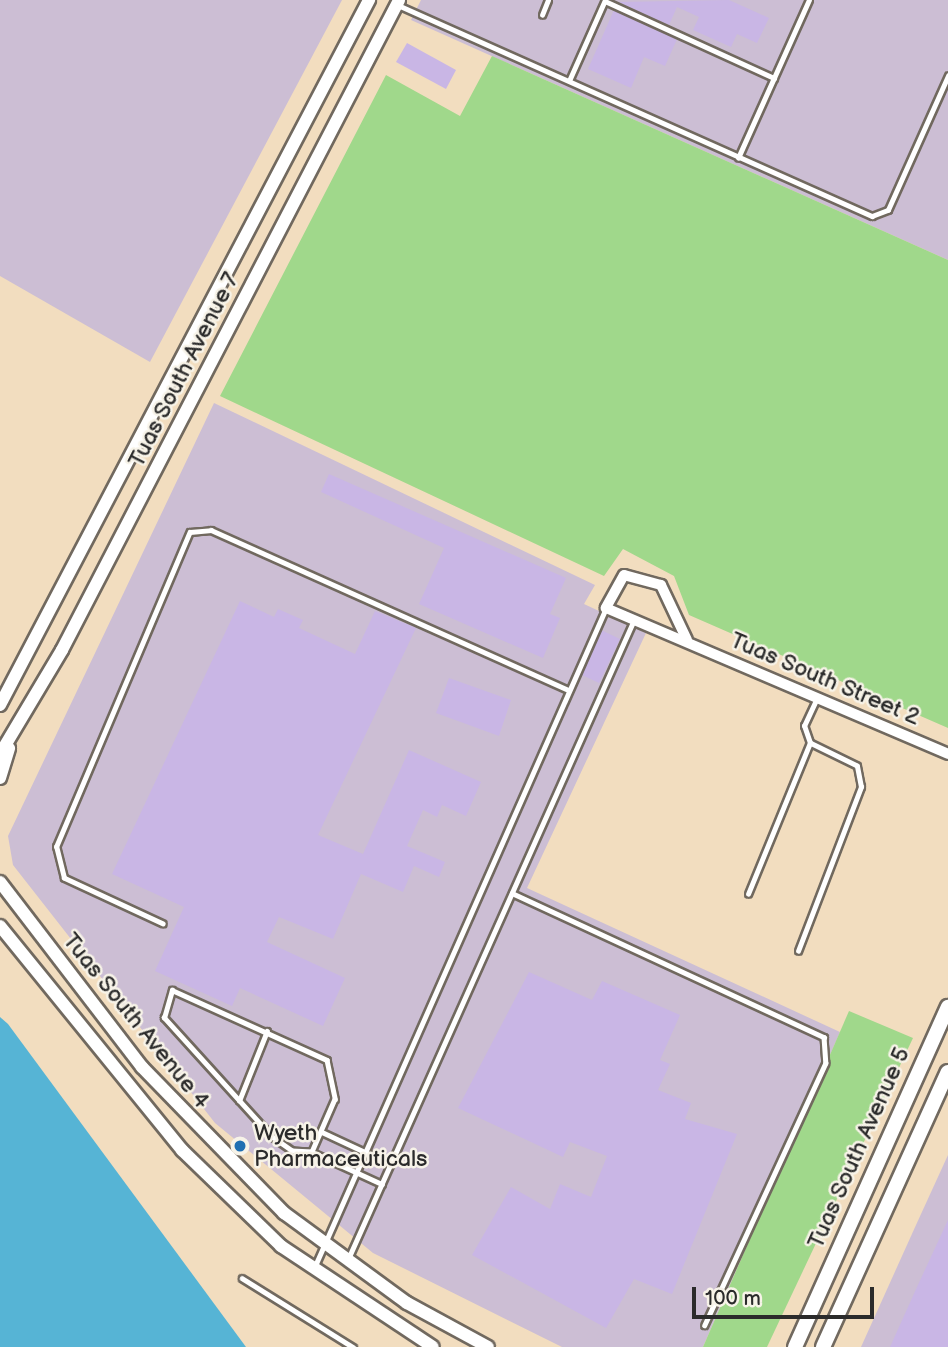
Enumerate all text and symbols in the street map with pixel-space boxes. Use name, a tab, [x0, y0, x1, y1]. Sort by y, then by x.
street label: Tuas South Avenue 7	[123, 268, 245, 472]
street label: Tuas South Street 2	[726, 626, 924, 732]
street label: Tuas South Avenue 4	[57, 927, 215, 1115]
street label: Tuas South Avenue 5	[802, 1043, 916, 1253]
place label: Wyeth Pharmaceuticals	[254, 1119, 427, 1173]
marker: Wyeth Pharmaceuticals	[232, 1138, 248, 1154]
scale bar	[696, 1274, 878, 1318]
text: 100 m	[705, 1286, 761, 1311]

